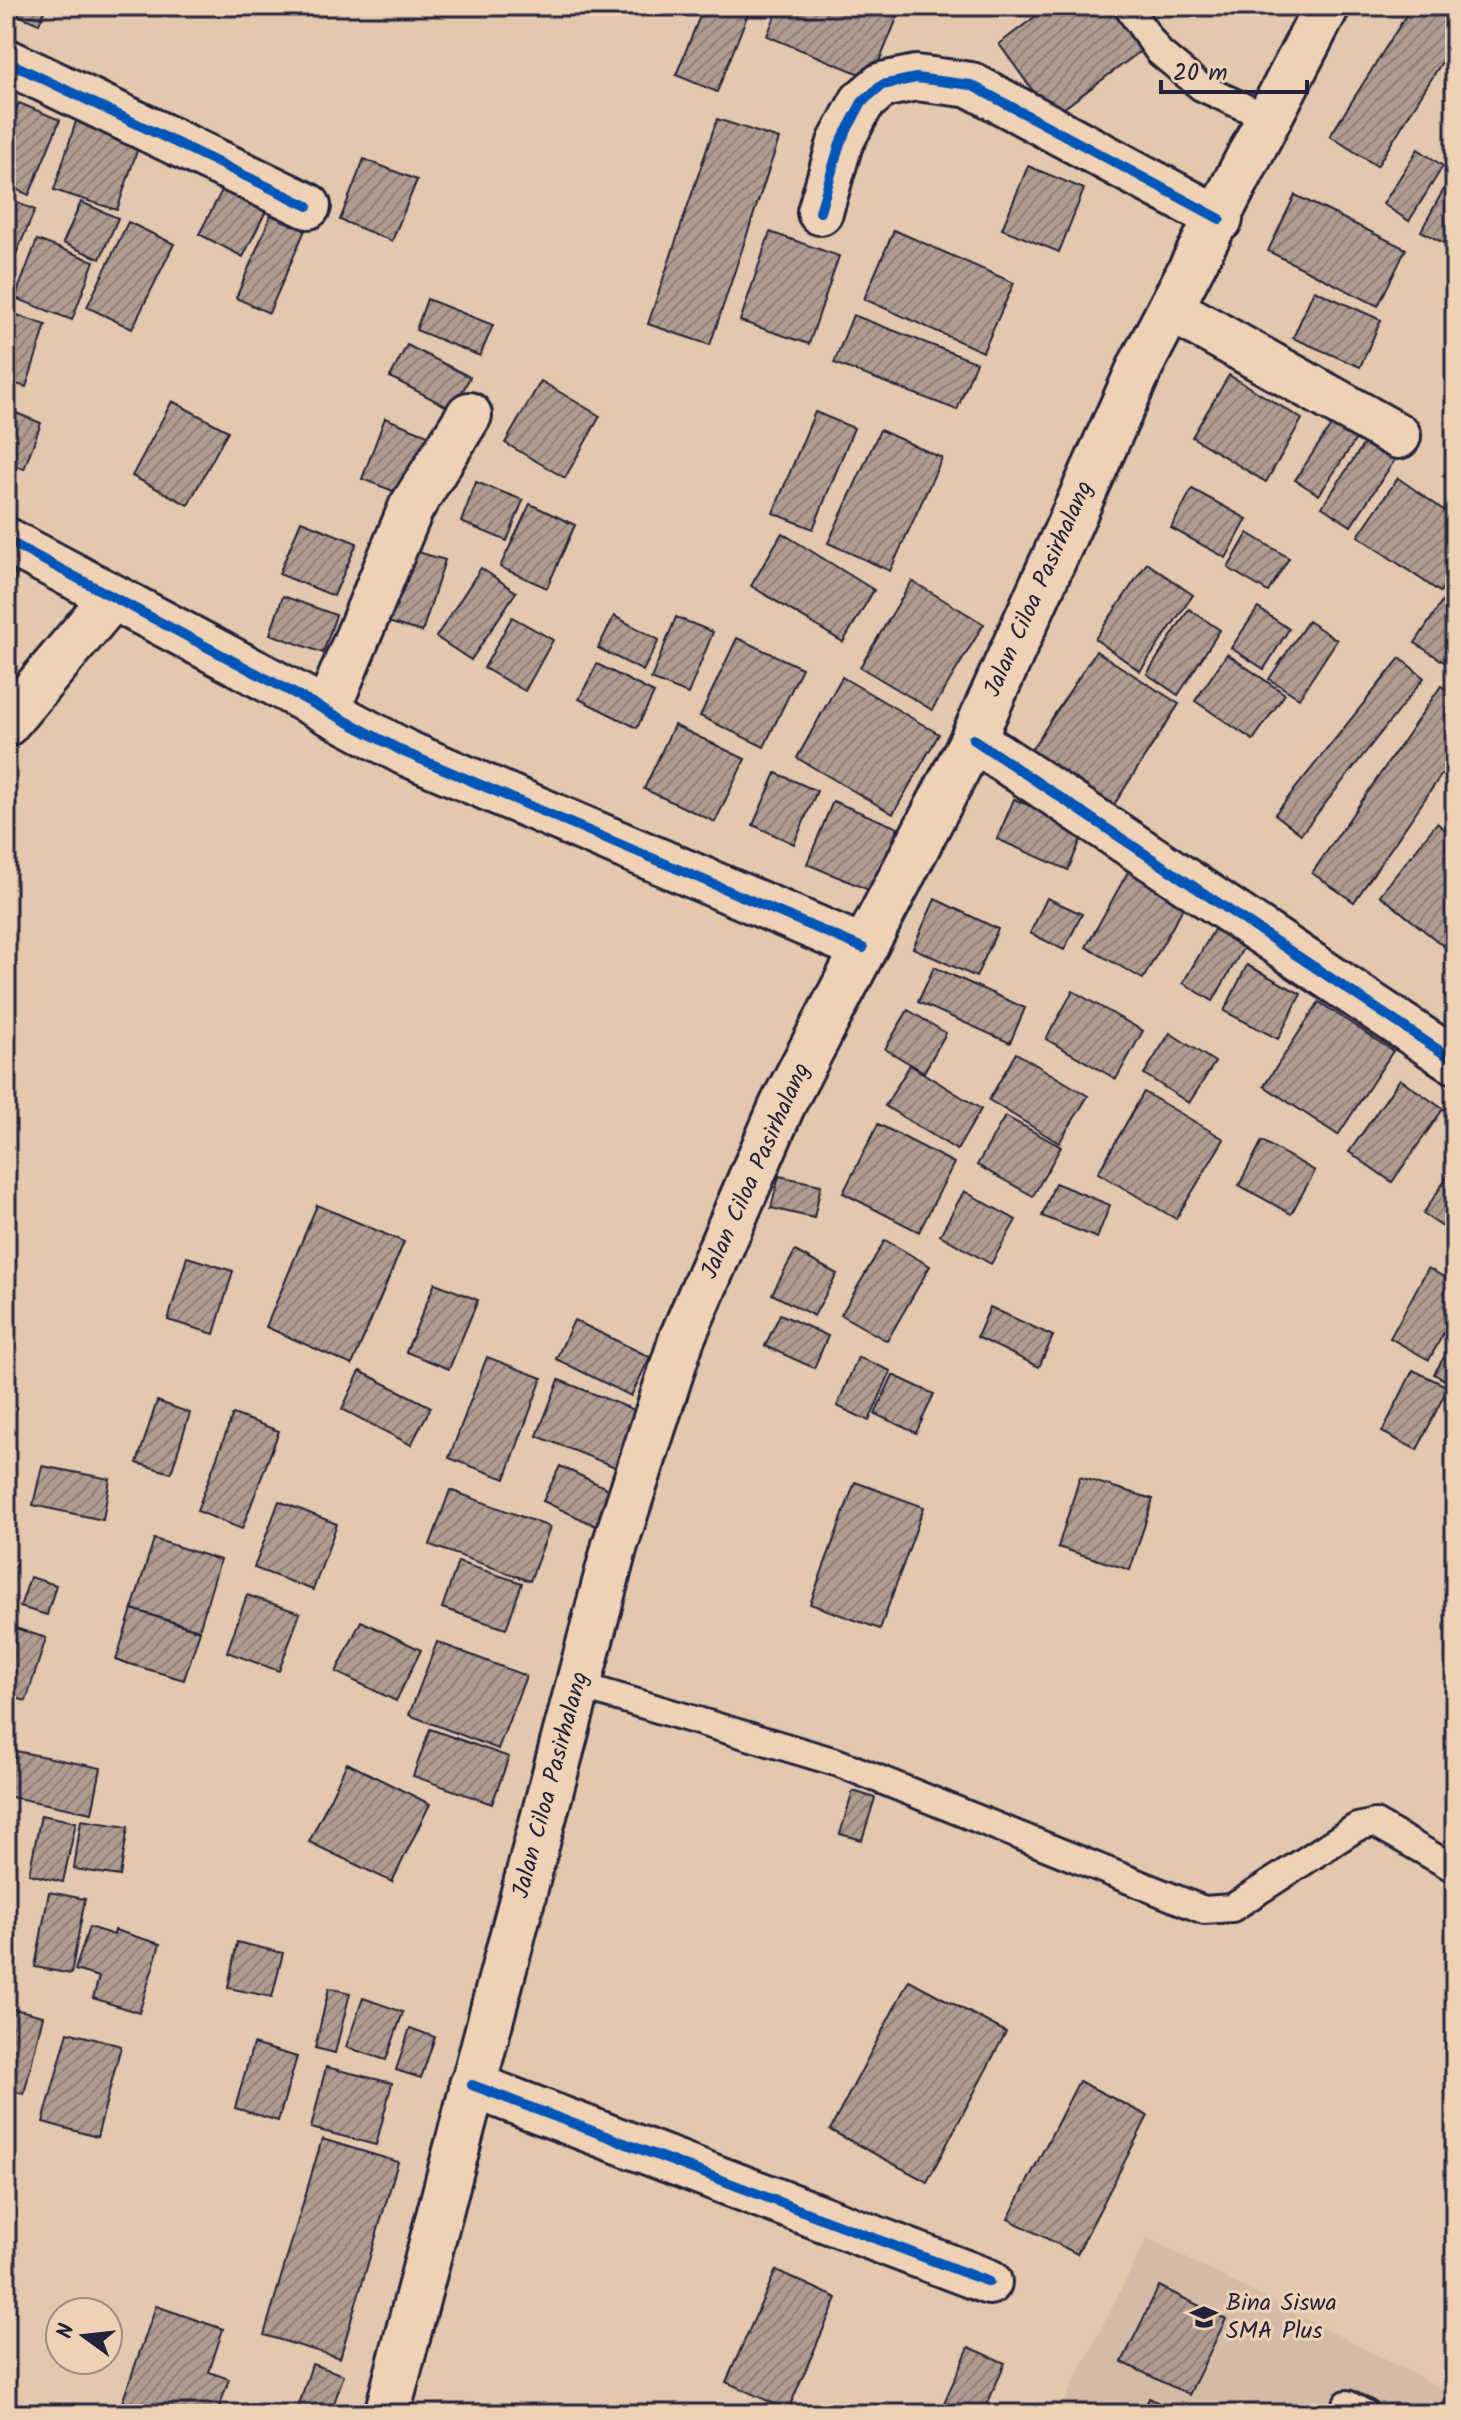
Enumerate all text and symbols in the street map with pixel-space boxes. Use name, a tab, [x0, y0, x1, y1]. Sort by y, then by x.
scale bar	[1161, 44, 1307, 94]
text: 20 m	[1173, 54, 1228, 93]
street label: Jalan Ciloa Pasirhalang	[974, 474, 1104, 704]
street label: Jalan Ciloa Pasirhalang	[691, 1056, 821, 1286]
street label: Jalan Ciloa Pasirhalang	[502, 1667, 600, 1903]
place label: Bina Siswa SMA Plus	[1226, 2284, 1337, 2351]
north arrow	[44, 2296, 124, 2376]
school or university icon: Bina Siswa SMA Plus	[1189, 2302, 1219, 2332]
text: N	[48, 2320, 86, 2343]

